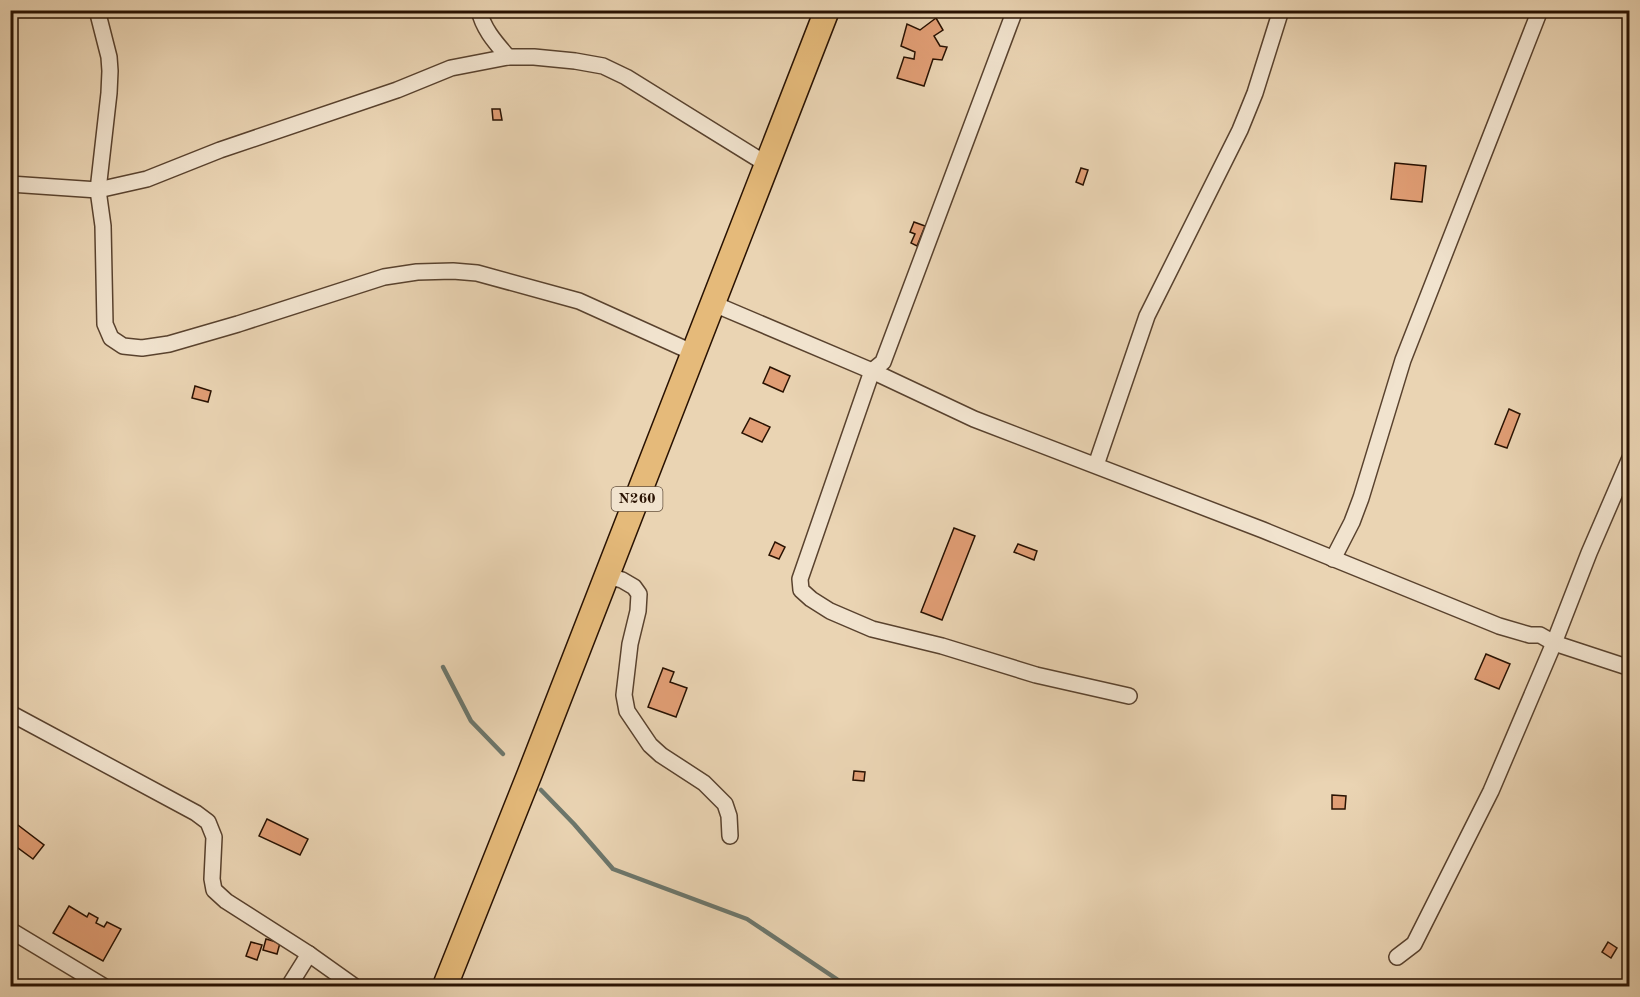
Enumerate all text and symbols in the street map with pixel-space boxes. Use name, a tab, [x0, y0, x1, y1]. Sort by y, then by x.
road number: N260	[612, 487, 662, 511]

